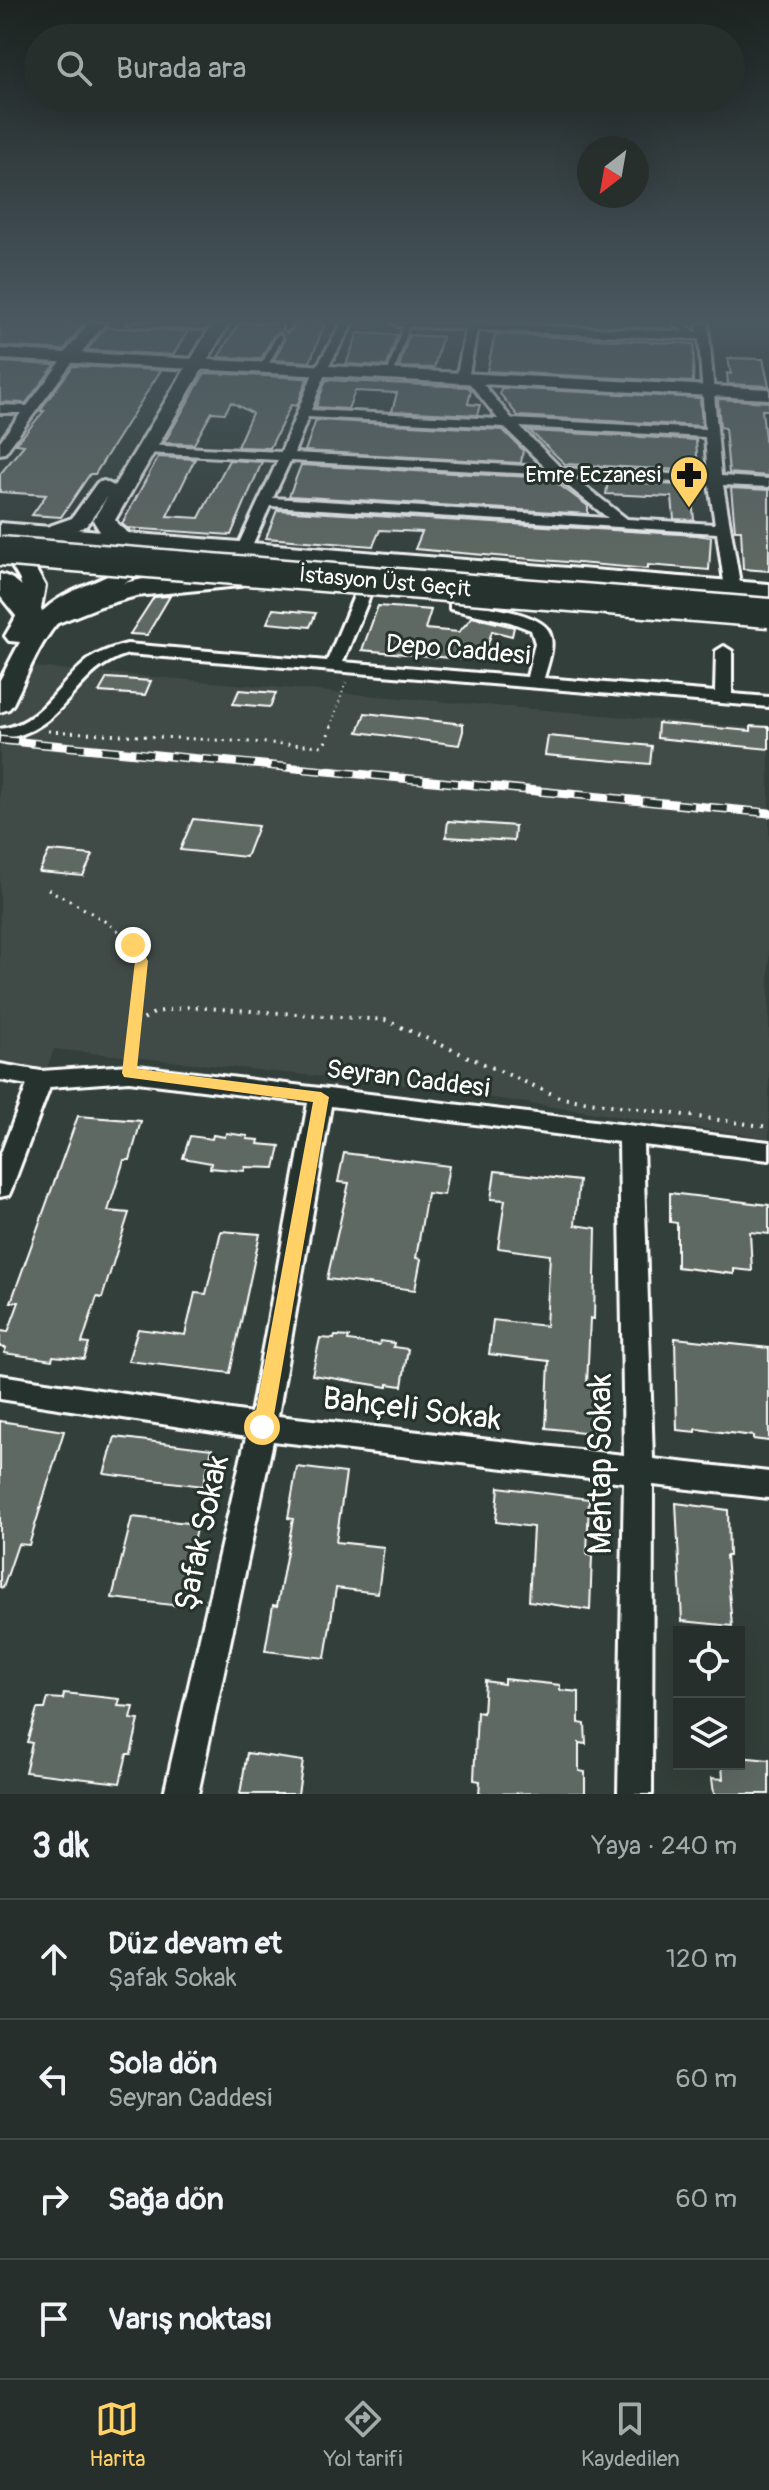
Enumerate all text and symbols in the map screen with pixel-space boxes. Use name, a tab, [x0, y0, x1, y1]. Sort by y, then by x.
search box	[24, 24, 745, 112]
icon: search	[52, 46, 96, 90]
text: Burada ara	[116, 50, 247, 87]
north arrow	[577, 136, 649, 208]
pharmacy icon: Emre Eczanesi	[668, 454, 710, 509]
place label: Emre Eczanesi	[525, 461, 661, 489]
street label: İstasyon Üst Geçit	[298, 561, 472, 603]
street label: Depo Caddesi	[384, 628, 532, 672]
route end	[115, 927, 151, 963]
street label: Seyran Caddesi	[325, 1053, 492, 1105]
street label: Mehtap Sokak	[581, 1373, 621, 1555]
street label: Bahçeli Sokak	[320, 1378, 504, 1440]
route start	[244, 1409, 280, 1445]
street label: Şafak Sokak	[166, 1451, 238, 1615]
map controls	[673, 1626, 745, 1770]
button: locate	[673, 1626, 745, 1698]
button: layers	[673, 1698, 745, 1770]
text: 3 dk	[32, 1825, 89, 1868]
text: Yaya · 240 m	[592, 1830, 737, 1862]
text: Düz devam et	[108, 1925, 282, 1962]
icon: ahead	[32, 1937, 76, 1981]
text: 120 m	[666, 1943, 737, 1975]
text: Şafak Sokak	[108, 1962, 237, 1994]
text: Sola dön	[108, 2045, 217, 2082]
icon: left	[32, 2057, 76, 2101]
text: 60 m	[675, 2063, 737, 2095]
text: Seyran Caddesi	[108, 2082, 272, 2114]
icon: right	[32, 2177, 76, 2221]
text: Sağa dön	[108, 2181, 224, 2218]
text: 60 m	[675, 2183, 737, 2215]
icon: arrive	[32, 2297, 76, 2341]
text: Varış noktası	[108, 2301, 272, 2338]
tab: Harita	[89, 2397, 145, 2473]
tab: Yol tarifi	[324, 2397, 403, 2473]
tab: Kaydedilen	[581, 2397, 680, 2473]

